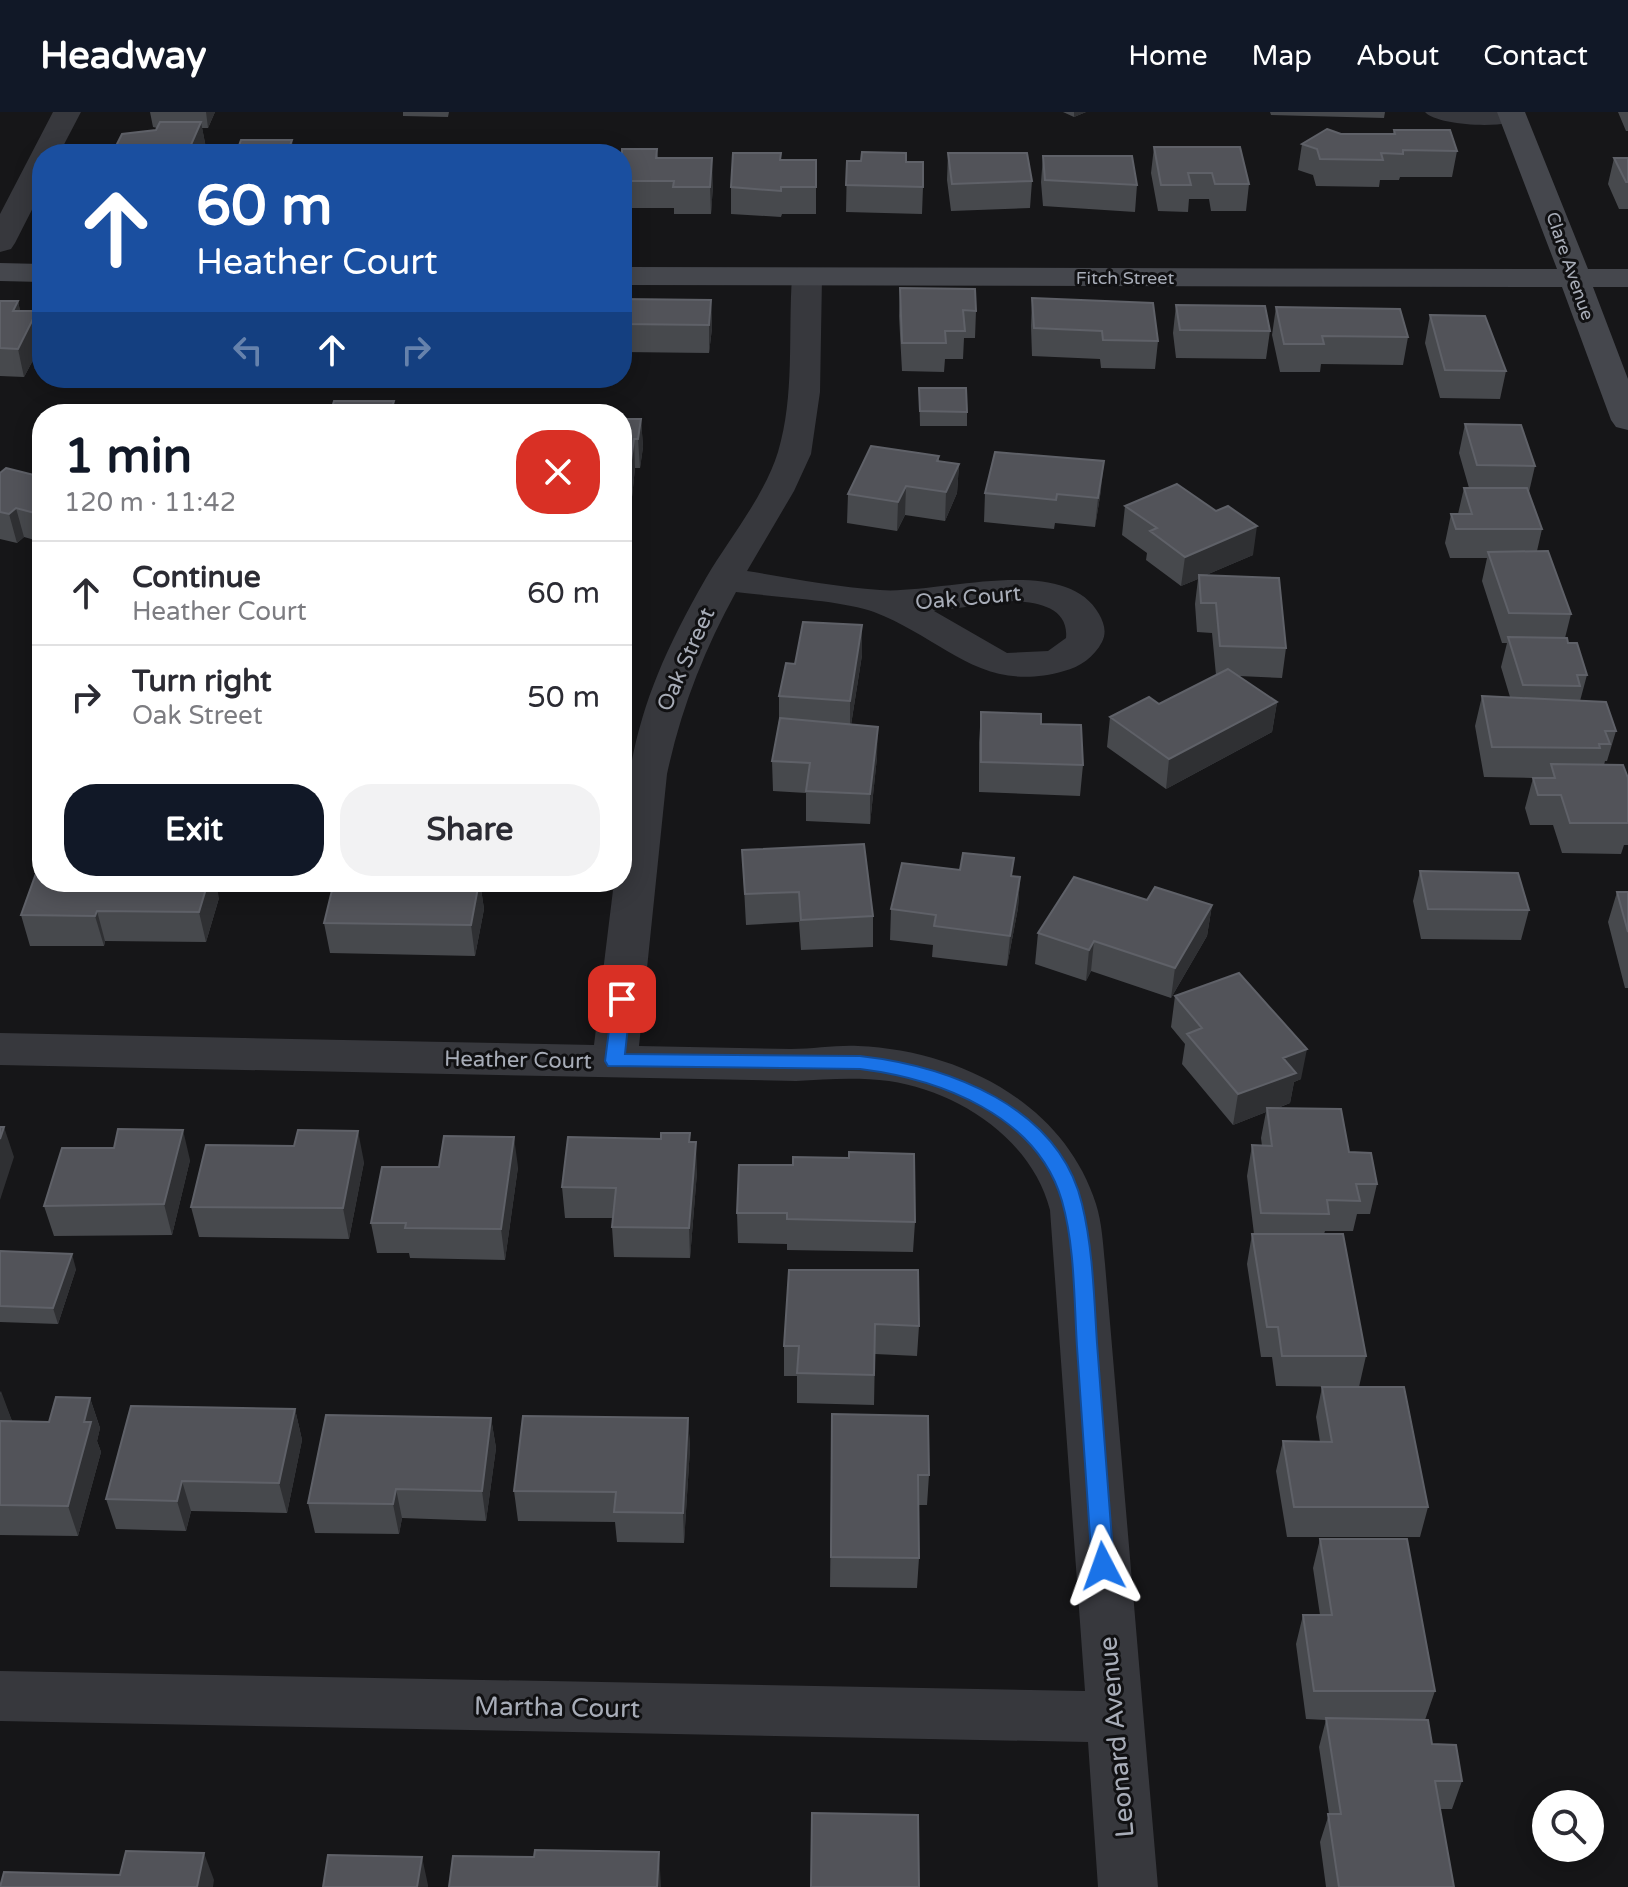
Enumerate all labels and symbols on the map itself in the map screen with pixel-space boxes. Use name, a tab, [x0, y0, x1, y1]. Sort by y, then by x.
street label: Clare Avenue	[1541, 209, 1599, 323]
street label: Fitch Street	[1076, 267, 1174, 289]
street label: Oak Court	[914, 580, 1022, 616]
street label: Oak Street	[652, 604, 720, 715]
pin	[588, 965, 656, 1033]
street label: Heather Court	[444, 1046, 592, 1074]
position arrow	[1061, 1524, 1145, 1608]
street label: Leonard Avenue	[1092, 1635, 1141, 1839]
street label: Martha Court	[474, 1691, 640, 1724]

